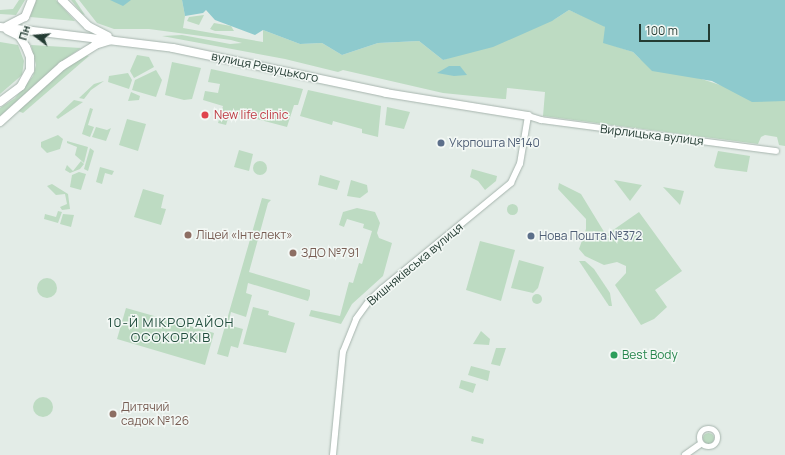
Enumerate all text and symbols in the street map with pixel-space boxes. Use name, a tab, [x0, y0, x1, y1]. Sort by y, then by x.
north arrow	[16, 16, 56, 56]
scale bar	[641, 16, 712, 42]
text: 100 m	[646, 22, 678, 39]
text: Пн	[15, 23, 33, 42]
street label: вулиця Ревуцького	[210, 49, 320, 85]
place label: New life clinic	[214, 108, 288, 122]
marker: New life clinic	[199, 109, 211, 121]
street label: Вирлицька вулиця	[599, 122, 705, 148]
place label: Укрпошта №140	[449, 136, 540, 150]
marker: Укрпошта №140	[436, 138, 446, 148]
street label: Вишняківська вулиця	[364, 220, 466, 308]
place label: Ліцей «Інтелект»	[196, 228, 293, 242]
place label: Нова Пошта №372	[539, 229, 642, 243]
marker: Ліцей «Інтелект»	[183, 230, 193, 240]
marker: Нова Пошта №372	[526, 231, 536, 241]
place label: ЗДО №791	[301, 246, 360, 260]
marker: ЗДО №791	[288, 248, 298, 258]
district label: 10-Й МІКРОРАЙОН ОСОКОРКІВ	[108, 315, 234, 346]
place label: Best Body	[622, 348, 678, 362]
marker: Best Body	[609, 350, 619, 360]
place label: Дитячий садок №126	[121, 400, 189, 428]
marker: Дитячий садок №126	[108, 409, 118, 419]

